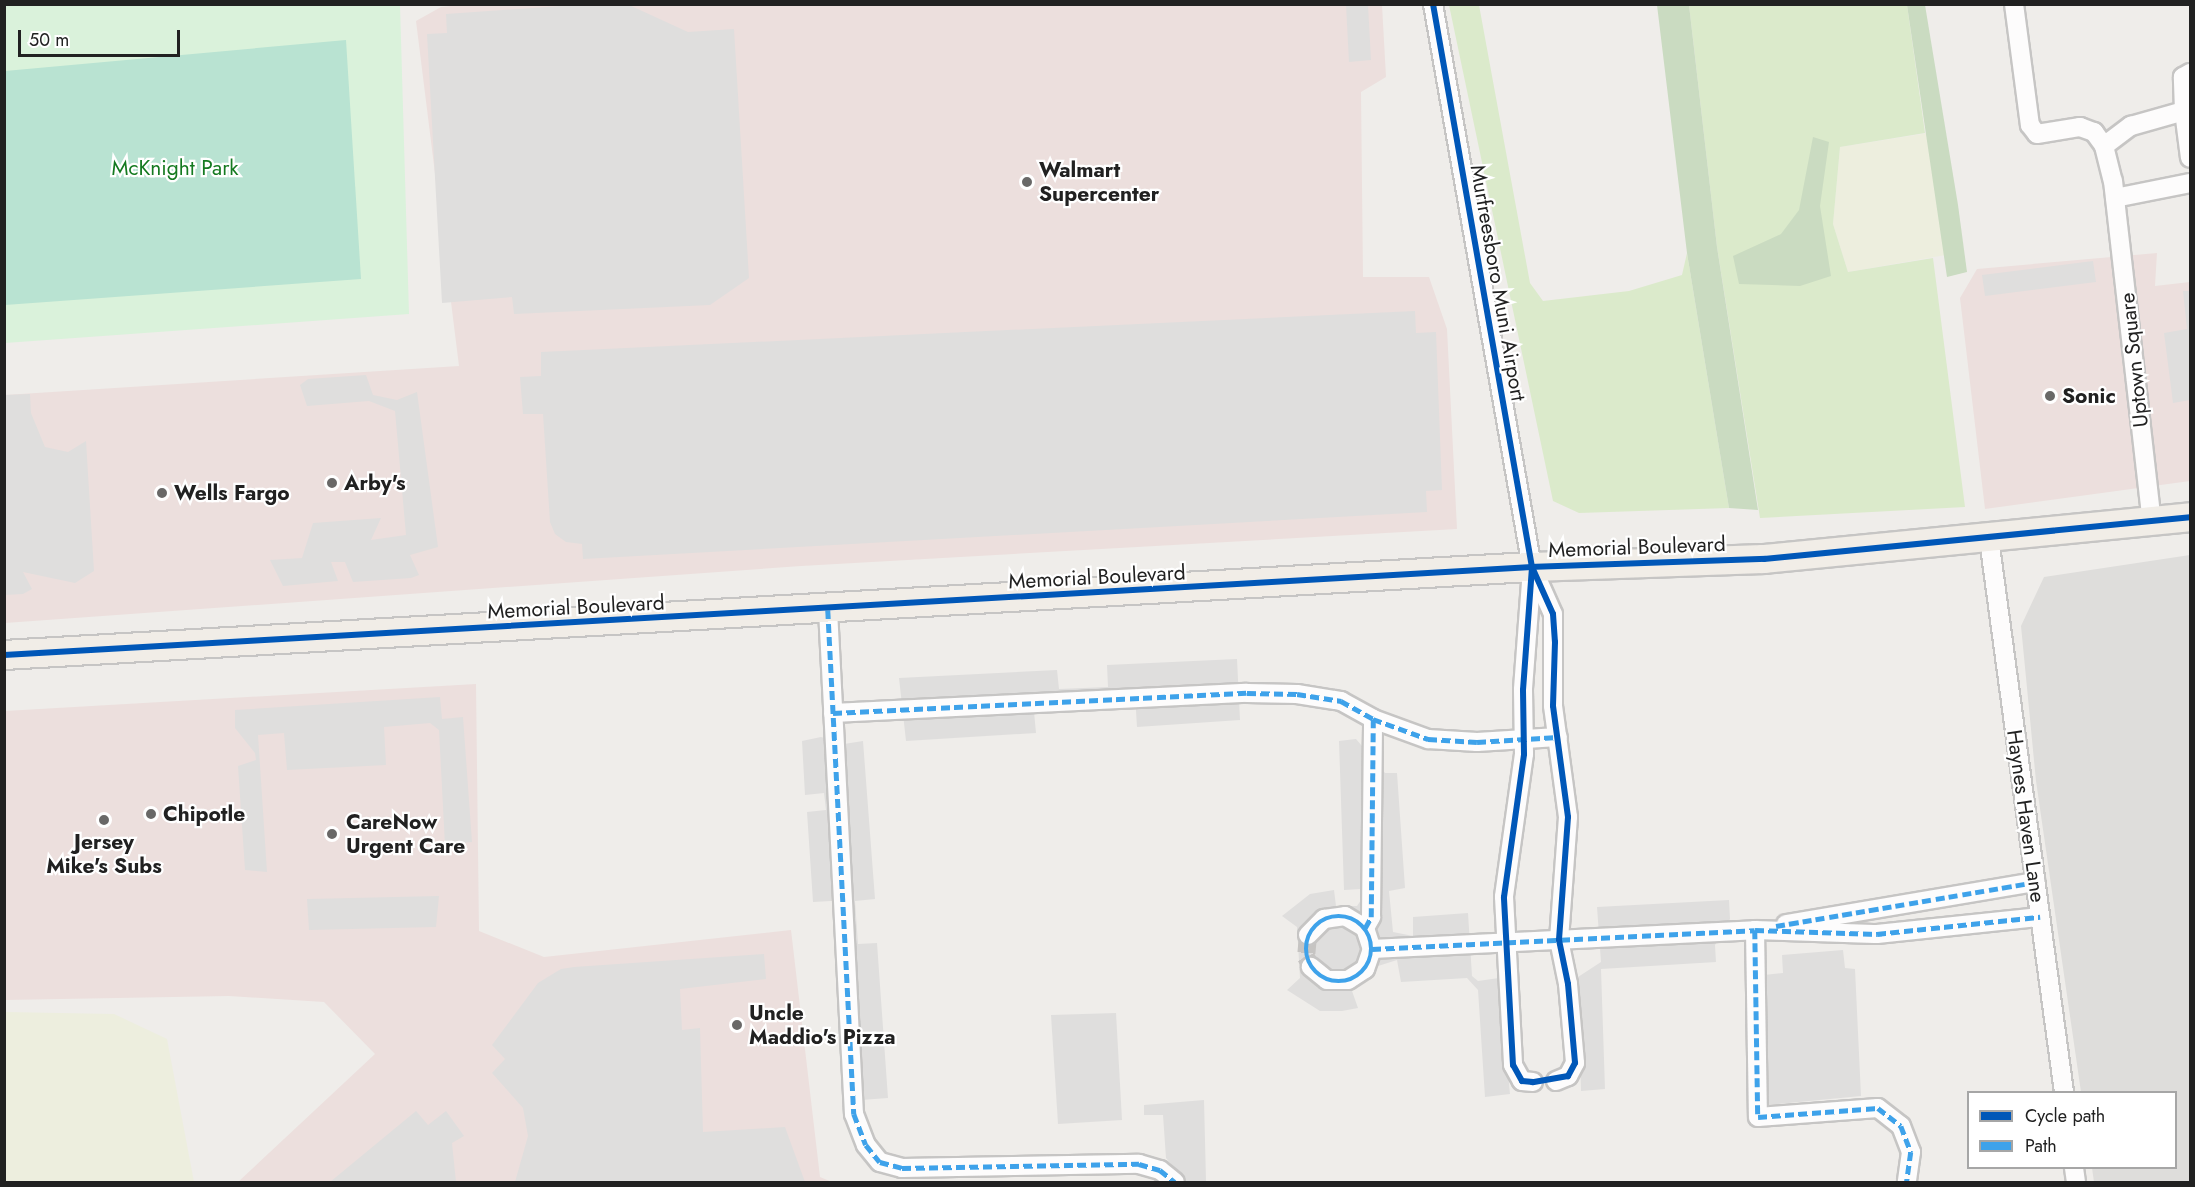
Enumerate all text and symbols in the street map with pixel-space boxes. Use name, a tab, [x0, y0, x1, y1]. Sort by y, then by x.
scale bar	[21, 18, 183, 56]
text: 50 m	[29, 27, 69, 53]
park label: McKnight Park	[111, 155, 239, 181]
place label: Walmart Supercenter	[1039, 157, 1159, 207]
street label: Murfreesboro Muni Airport	[1465, 163, 1531, 403]
marker: Walmart Supercenter	[1020, 175, 1034, 189]
street label: Uptown Square	[2114, 291, 2154, 429]
place label: Sonic	[2062, 383, 2116, 409]
marker: Sonic	[2043, 389, 2057, 403]
place label: Arby's	[344, 470, 406, 496]
marker: Arby's	[325, 476, 339, 490]
place label: Wells Fargo	[174, 480, 290, 506]
marker: Wells Fargo	[155, 486, 169, 500]
street label: Memorial Boulevard	[1548, 531, 1726, 563]
street label: Memorial Boulevard	[1008, 560, 1186, 594]
street label: Memorial Boulevard	[487, 590, 665, 624]
street label: Haynes Haven Lane	[2001, 728, 2051, 904]
place label: Chipotle	[163, 801, 245, 827]
marker: Chipotle	[144, 807, 158, 821]
place label: CareNow Urgent Care	[346, 809, 465, 859]
marker: Jersey Mike's Subs	[97, 813, 111, 827]
marker: CareNow Urgent Care	[323, 825, 341, 843]
place label: Jersey Mike's Subs	[46, 829, 162, 879]
place label: Uncle Maddio's Pizza	[749, 1000, 895, 1050]
marker: Uncle Maddio's Pizza	[730, 1018, 744, 1032]
legend	[1967, 1091, 2177, 1169]
text: Cycle path	[2025, 1103, 2105, 1129]
text: Path	[2025, 1133, 2057, 1159]

